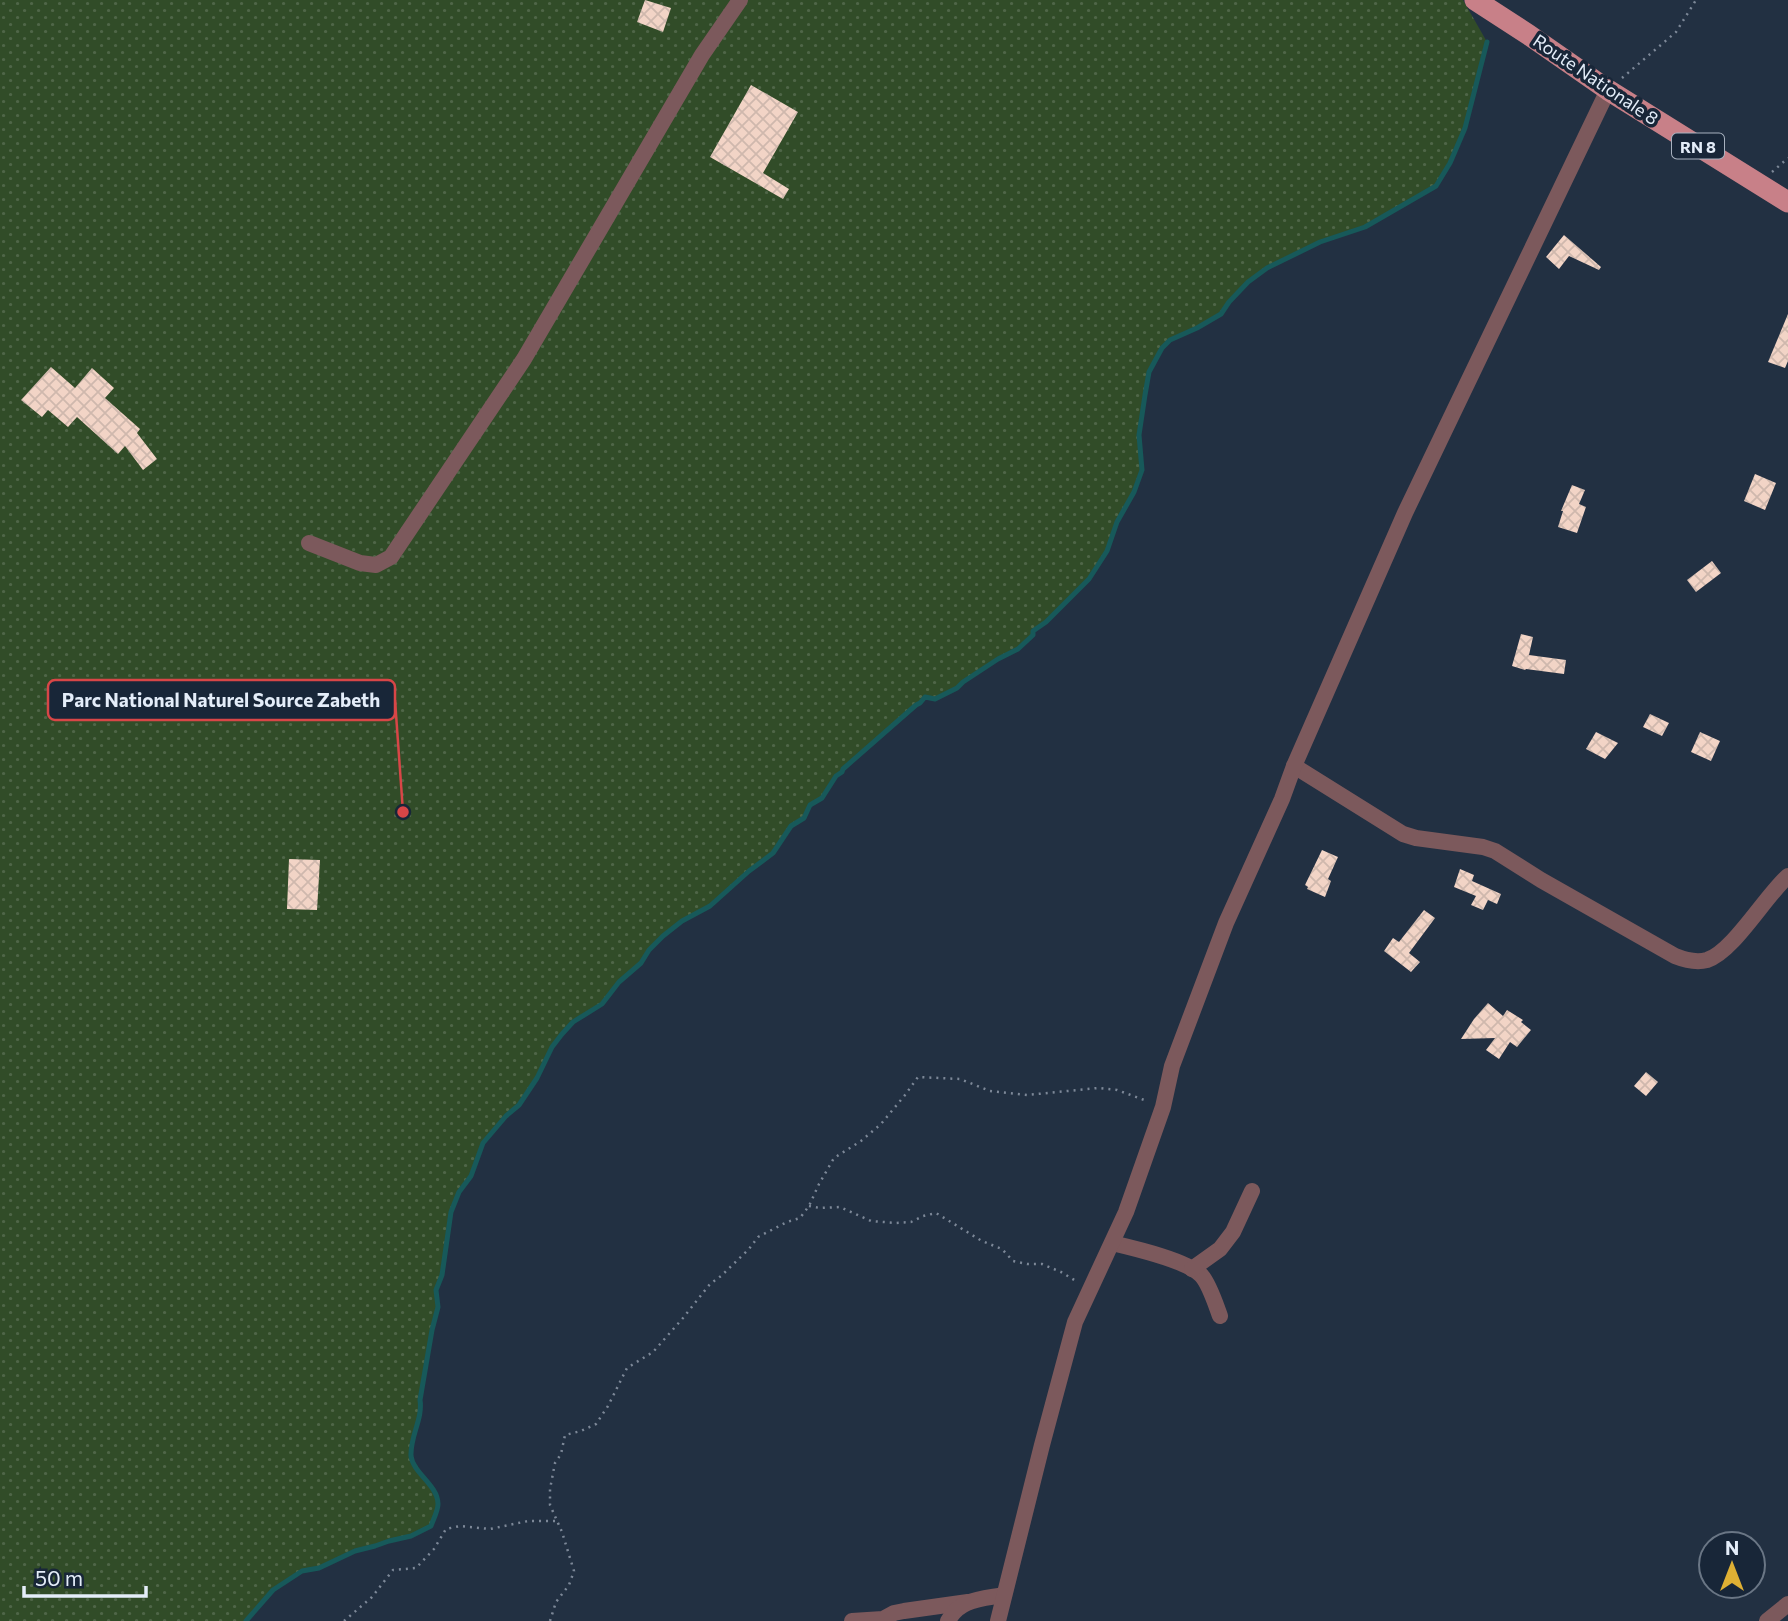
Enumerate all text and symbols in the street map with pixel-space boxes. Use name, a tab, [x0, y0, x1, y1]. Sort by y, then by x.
street label: Route Nationale 8	[1529, 29, 1663, 129]
road number: RN 8	[1672, 134, 1724, 158]
callout: Parc National Naturel Source Zabeth	[48, 680, 395, 720]
text: Parc National Naturel Source Zabeth	[62, 688, 380, 711]
north arrow	[1697, 1530, 1767, 1600]
text: N	[1725, 1536, 1739, 1559]
scale bar	[24, 1554, 147, 1598]
text: 50 m	[35, 1565, 83, 1590]

